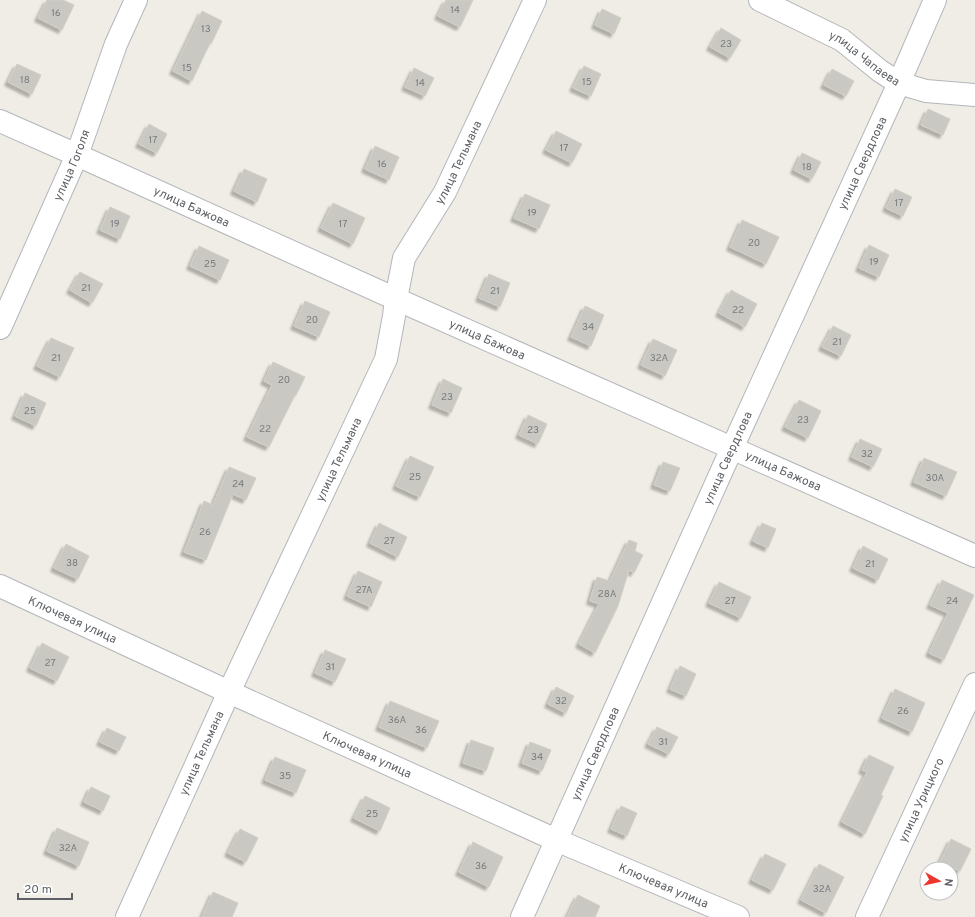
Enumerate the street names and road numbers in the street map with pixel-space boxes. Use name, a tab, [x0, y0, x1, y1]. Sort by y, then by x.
street label: улица Чапаева	[826, 28, 902, 90]
street label: улица Свердлова	[835, 115, 891, 213]
street label: улица Тельмана	[432, 118, 486, 208]
street label: улица Гоголя	[51, 128, 94, 204]
street label: улица Бажова	[151, 184, 232, 232]
street label: улица Бажова	[446, 317, 527, 364]
street label: улица Свердлова	[701, 409, 757, 508]
street label: улица Тельмана	[313, 415, 366, 505]
street label: улица Бажова	[742, 448, 824, 496]
street label: Ключевая улица	[25, 593, 119, 648]
street label: улица Свердлова	[568, 705, 624, 803]
street label: улица Тельмана	[176, 709, 228, 798]
street label: Ключевая улица	[320, 728, 414, 783]
street label: улица Урицкого	[896, 755, 949, 845]
street label: Ключевая улица	[616, 860, 711, 913]

